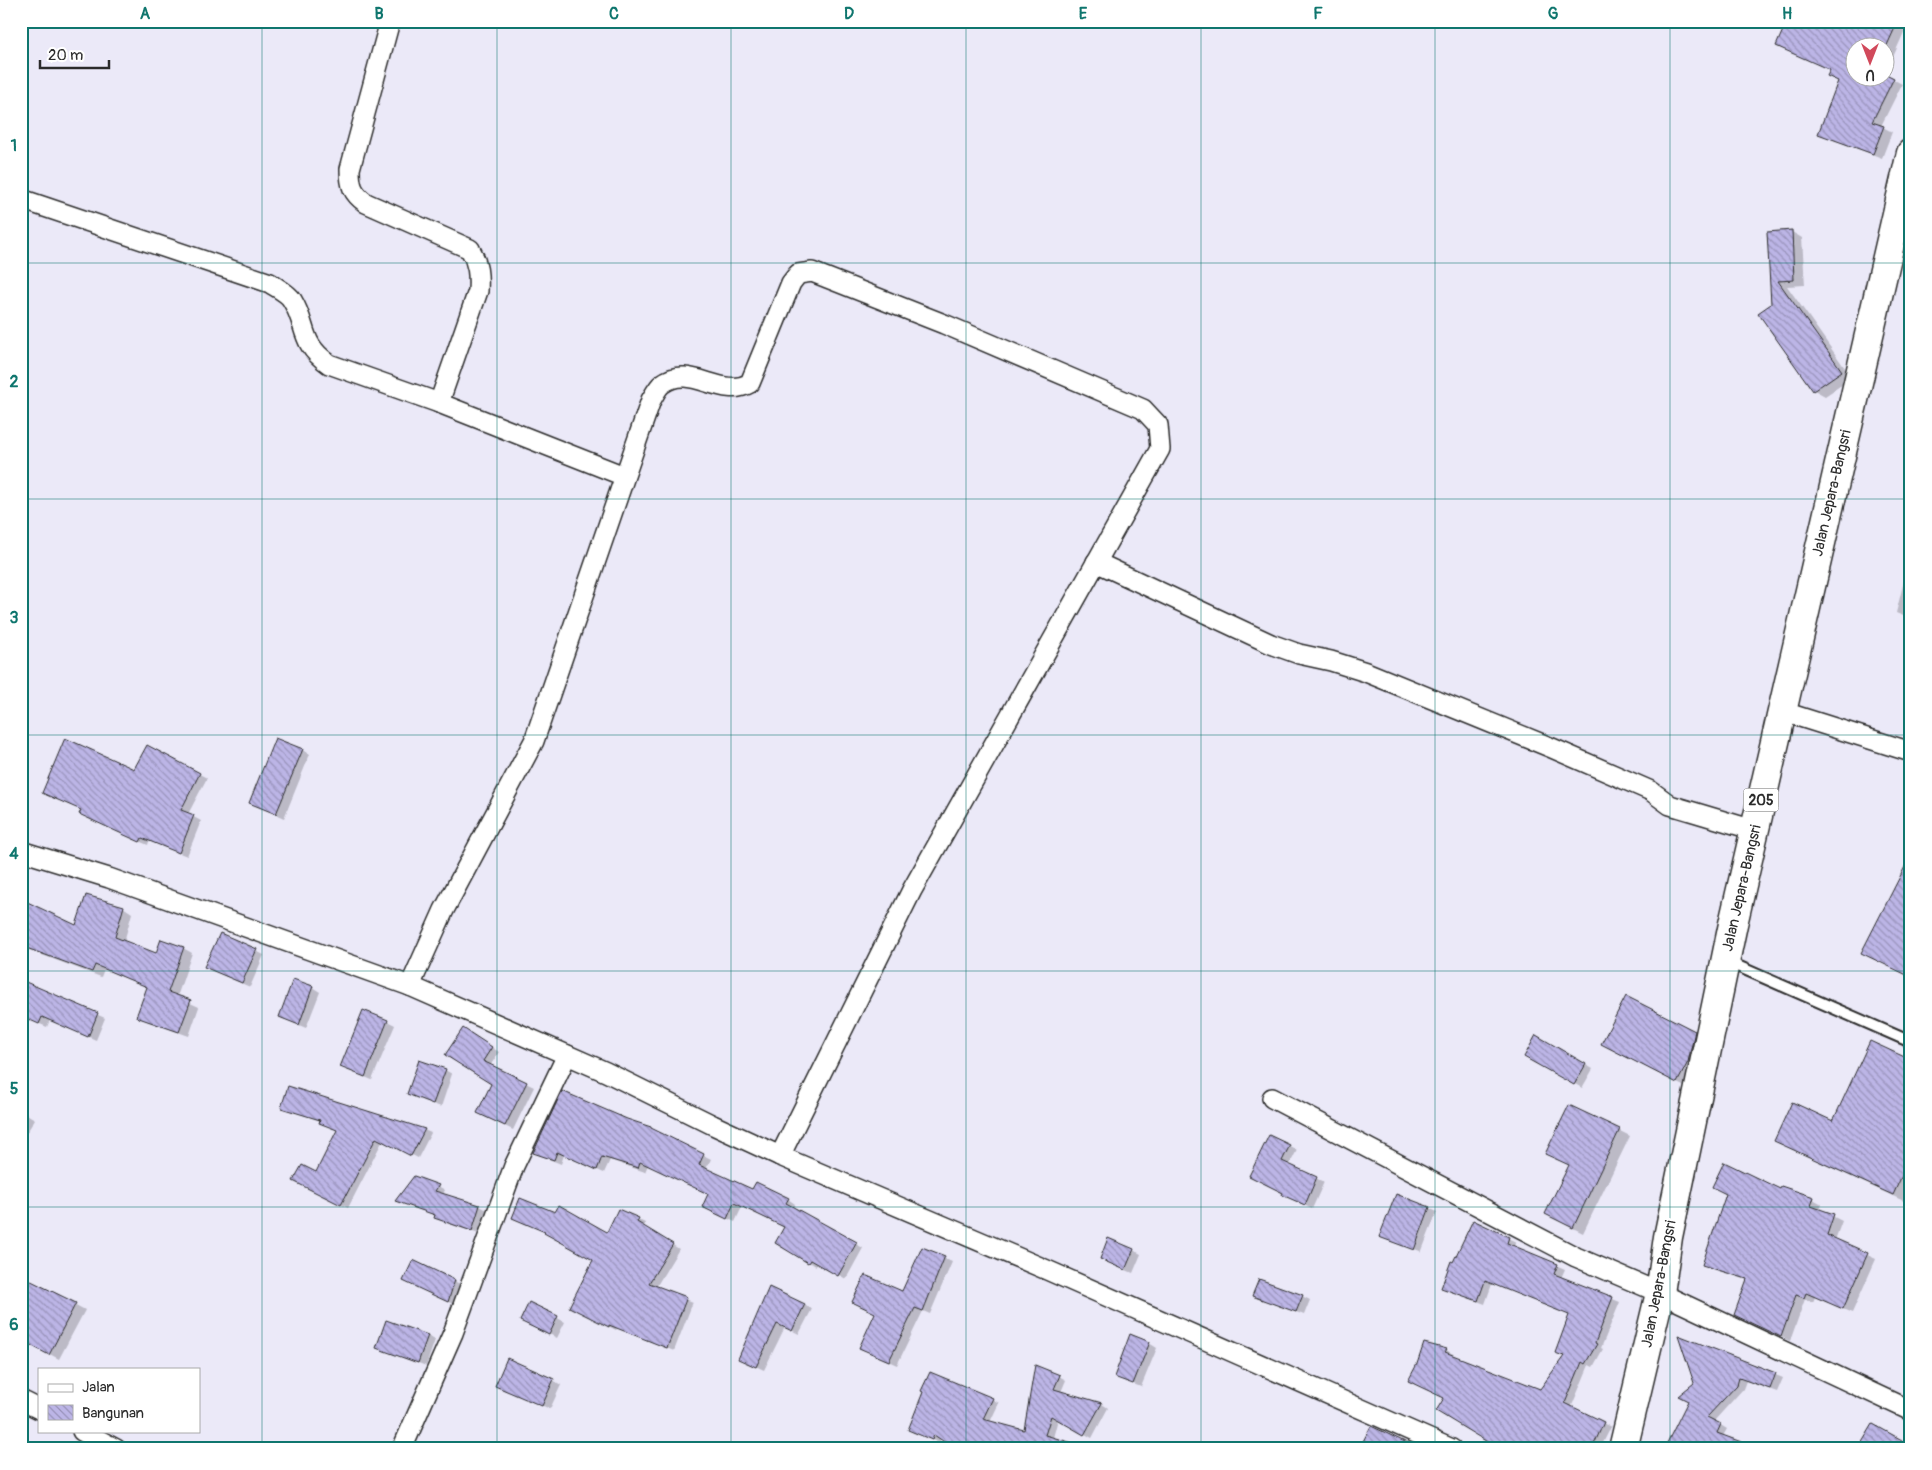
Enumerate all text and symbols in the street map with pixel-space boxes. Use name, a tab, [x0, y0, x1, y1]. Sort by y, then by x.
text: A	[140, 4, 151, 24]
text: B	[374, 4, 384, 24]
text: C	[609, 4, 619, 24]
text: D	[844, 4, 854, 24]
text: E	[1079, 4, 1088, 24]
text: F	[1313, 4, 1323, 24]
text: G	[1548, 4, 1559, 24]
text: H	[1782, 4, 1792, 24]
scale bar	[40, 38, 109, 70]
north arrow	[1844, 38, 1894, 88]
text: 20 m	[48, 46, 83, 65]
text: U	[1865, 66, 1875, 83]
text: 1	[11, 136, 17, 156]
text: 2	[10, 372, 19, 392]
street label: Jalan Jepara-Bangsri	[1808, 428, 1856, 558]
text: 3	[10, 608, 19, 628]
road number: 205	[1744, 788, 1778, 812]
street label: Jalan Jepara-Bangsri	[1718, 823, 1766, 953]
text: 4	[9, 844, 19, 864]
text: 5	[10, 1079, 19, 1099]
street label: Jalan Jepara-Bangsri	[1637, 1218, 1681, 1349]
text: 6	[9, 1315, 19, 1335]
legend	[38, 1368, 200, 1432]
text: Jalan	[82, 1378, 115, 1397]
text: Bangunan	[82, 1404, 144, 1423]

